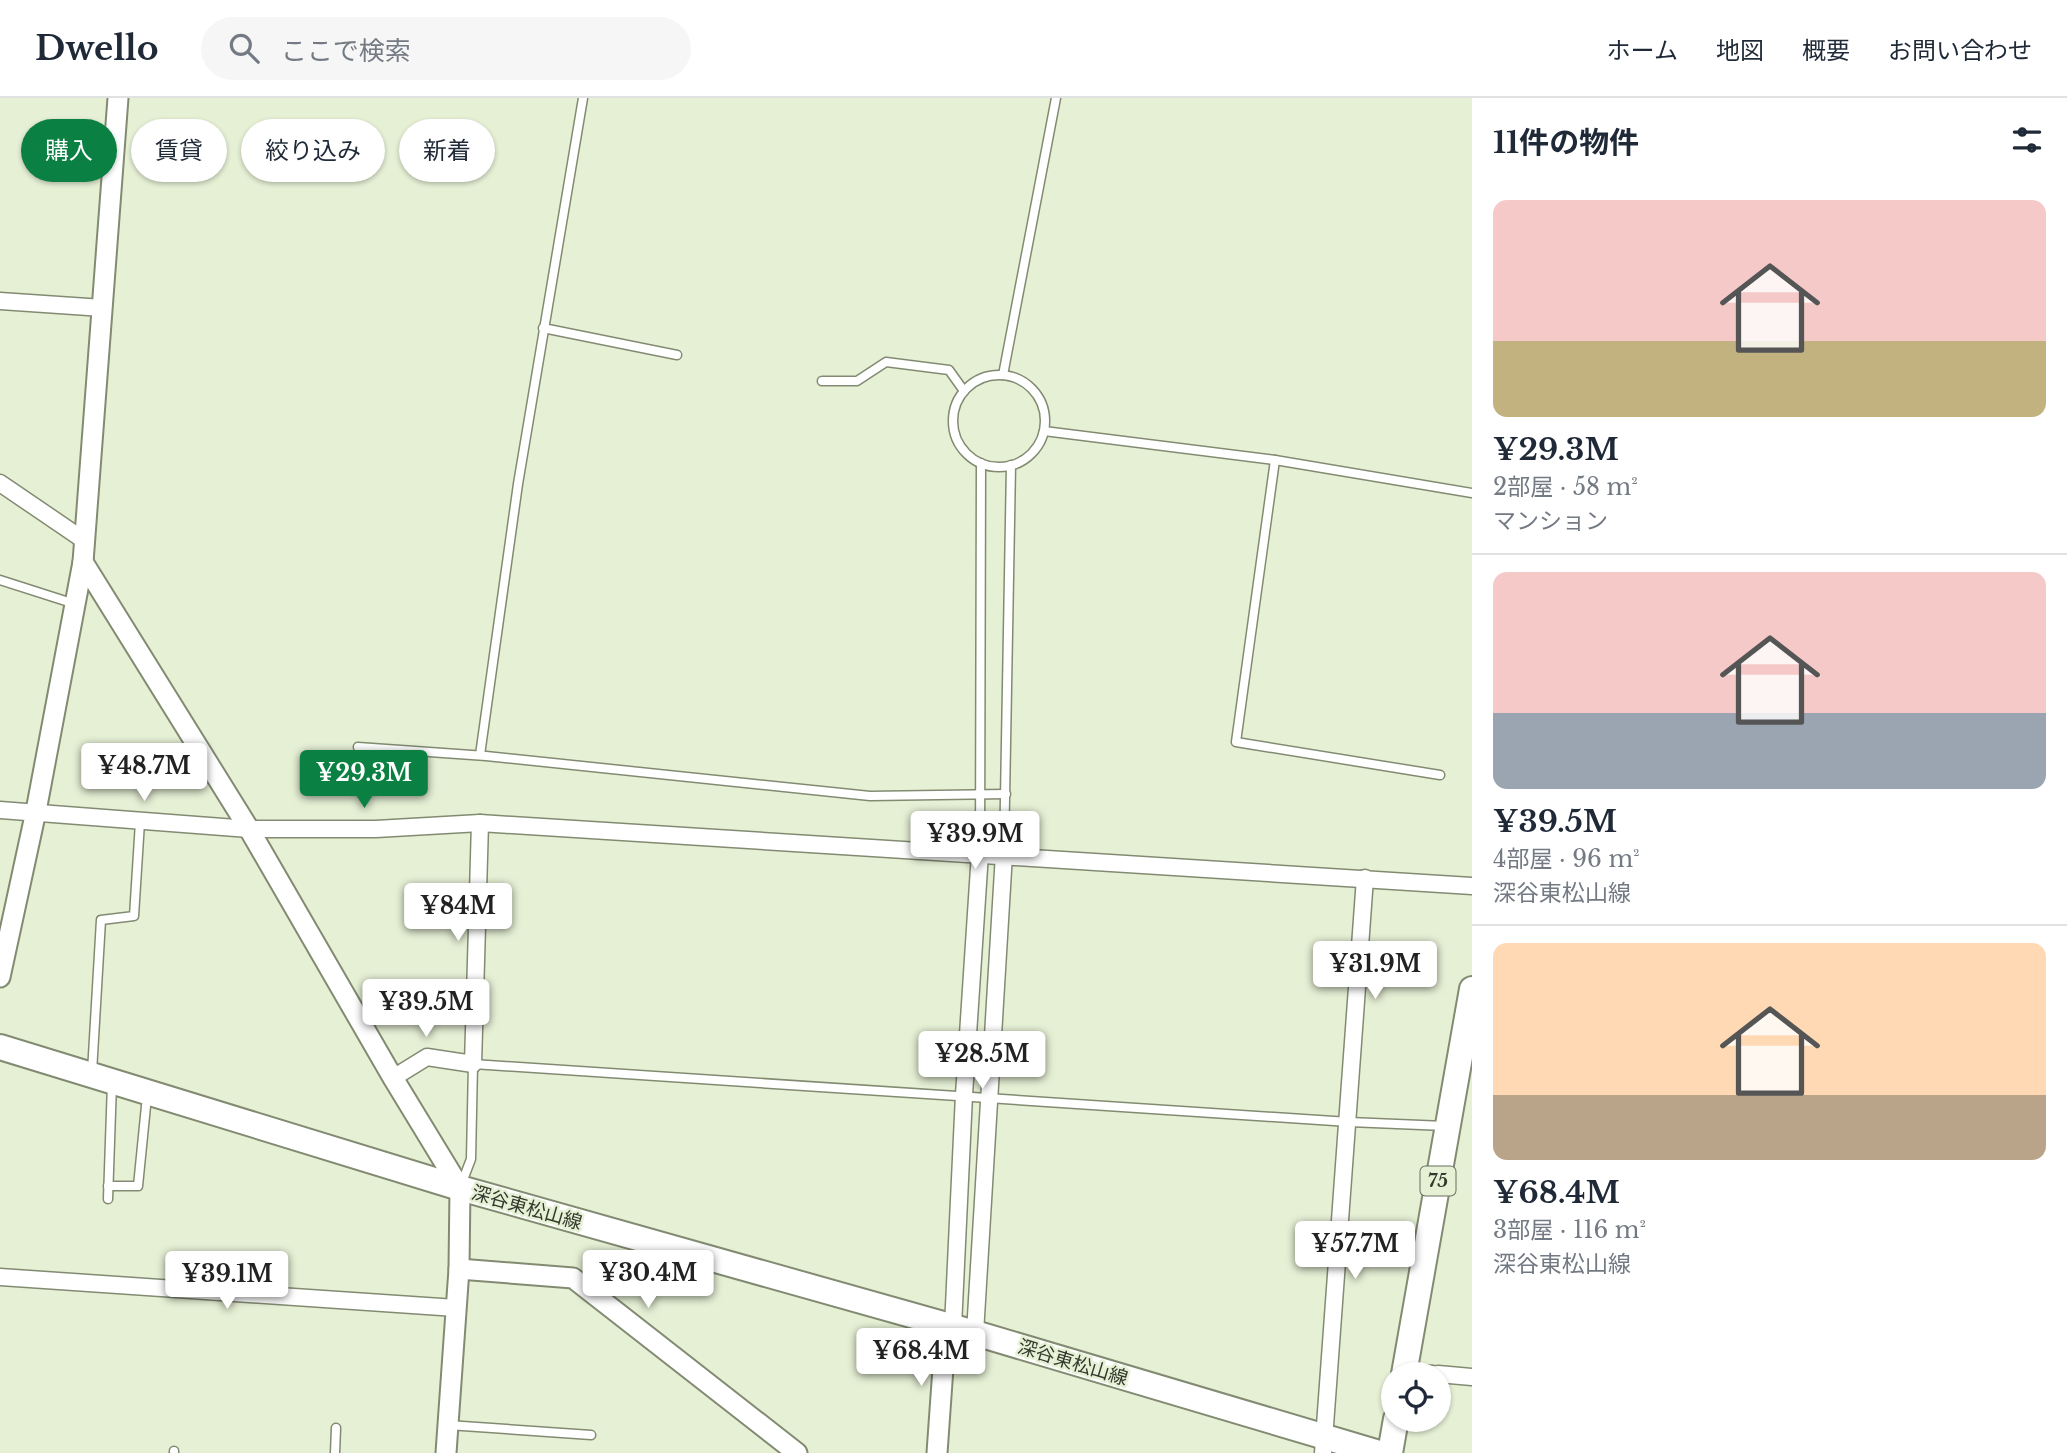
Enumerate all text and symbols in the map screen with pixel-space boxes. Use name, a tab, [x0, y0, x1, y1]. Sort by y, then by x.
search box	[201, 17, 691, 80]
text: Dwello	[35, 28, 159, 69]
icon: search	[225, 29, 263, 67]
text: ここで検索	[281, 35, 411, 67]
text: ホーム	[1607, 36, 1678, 65]
text: 地図	[1716, 36, 1764, 65]
text: 概要	[1802, 36, 1850, 65]
text: お問い合わせ	[1888, 36, 2032, 65]
chip: 購入	[21, 119, 117, 182]
chip: 賃貸	[131, 119, 227, 182]
chip: 絞り込み	[241, 119, 385, 182]
chip: 新着	[399, 119, 495, 182]
icon: filters	[2008, 121, 2046, 159]
text: 11件の物件	[1493, 124, 1639, 161]
icon: home	[1707, 245, 1833, 371]
text: ¥29.3M	[1493, 431, 1619, 468]
text: 2部屋 · 58 m²	[1493, 473, 1638, 501]
text: マンション	[1493, 507, 1608, 535]
icon: home	[1707, 617, 1833, 743]
pin: ¥48.7M	[87, 744, 201, 803]
pin: ¥29.3M	[307, 750, 421, 810]
text: ¥48.7M	[97, 752, 191, 780]
text: ¥29.3M	[316, 759, 412, 787]
text: ¥39.5M	[1493, 803, 1617, 840]
pin: ¥39.9M	[918, 812, 1032, 871]
text: ¥39.9M	[927, 820, 1023, 848]
text: 4部屋 · 96 m²	[1493, 845, 1640, 873]
text: 深谷東松山線	[1493, 879, 1631, 907]
pin: ¥84M	[417, 884, 499, 943]
text: ¥84M	[420, 892, 496, 920]
pin: ¥31.9M	[1318, 942, 1432, 1001]
text: ¥31.9M	[1329, 950, 1421, 978]
pin: ¥39.5M	[369, 979, 483, 1039]
text: ¥39.5M	[378, 988, 474, 1016]
icon: home	[1707, 988, 1833, 1114]
pin: ¥28.5M	[925, 1032, 1039, 1091]
text: ¥28.5M	[934, 1040, 1030, 1068]
road number: 75	[1420, 1166, 1456, 1196]
text: ¥68.4M	[1493, 1174, 1620, 1211]
street label: 深谷東松山線	[469, 1181, 585, 1234]
text: 3部屋 · 116 m²	[1493, 1216, 1646, 1244]
pin: ¥57.7M	[1298, 1222, 1412, 1281]
text: ¥57.7M	[1311, 1230, 1399, 1258]
pin: ¥30.4M	[591, 1250, 705, 1310]
text: 深谷東松山線	[1493, 1250, 1631, 1278]
pin: ¥39.1M	[170, 1252, 284, 1311]
text: ¥30.4M	[599, 1259, 697, 1287]
text: ¥39.1M	[181, 1260, 273, 1288]
pin: ¥68.4M	[864, 1328, 978, 1388]
street label: 深谷東松山線	[1015, 1335, 1131, 1390]
text: ¥68.4M	[872, 1337, 970, 1365]
map controls	[1381, 1362, 1451, 1432]
button: locate	[1381, 1362, 1451, 1432]

